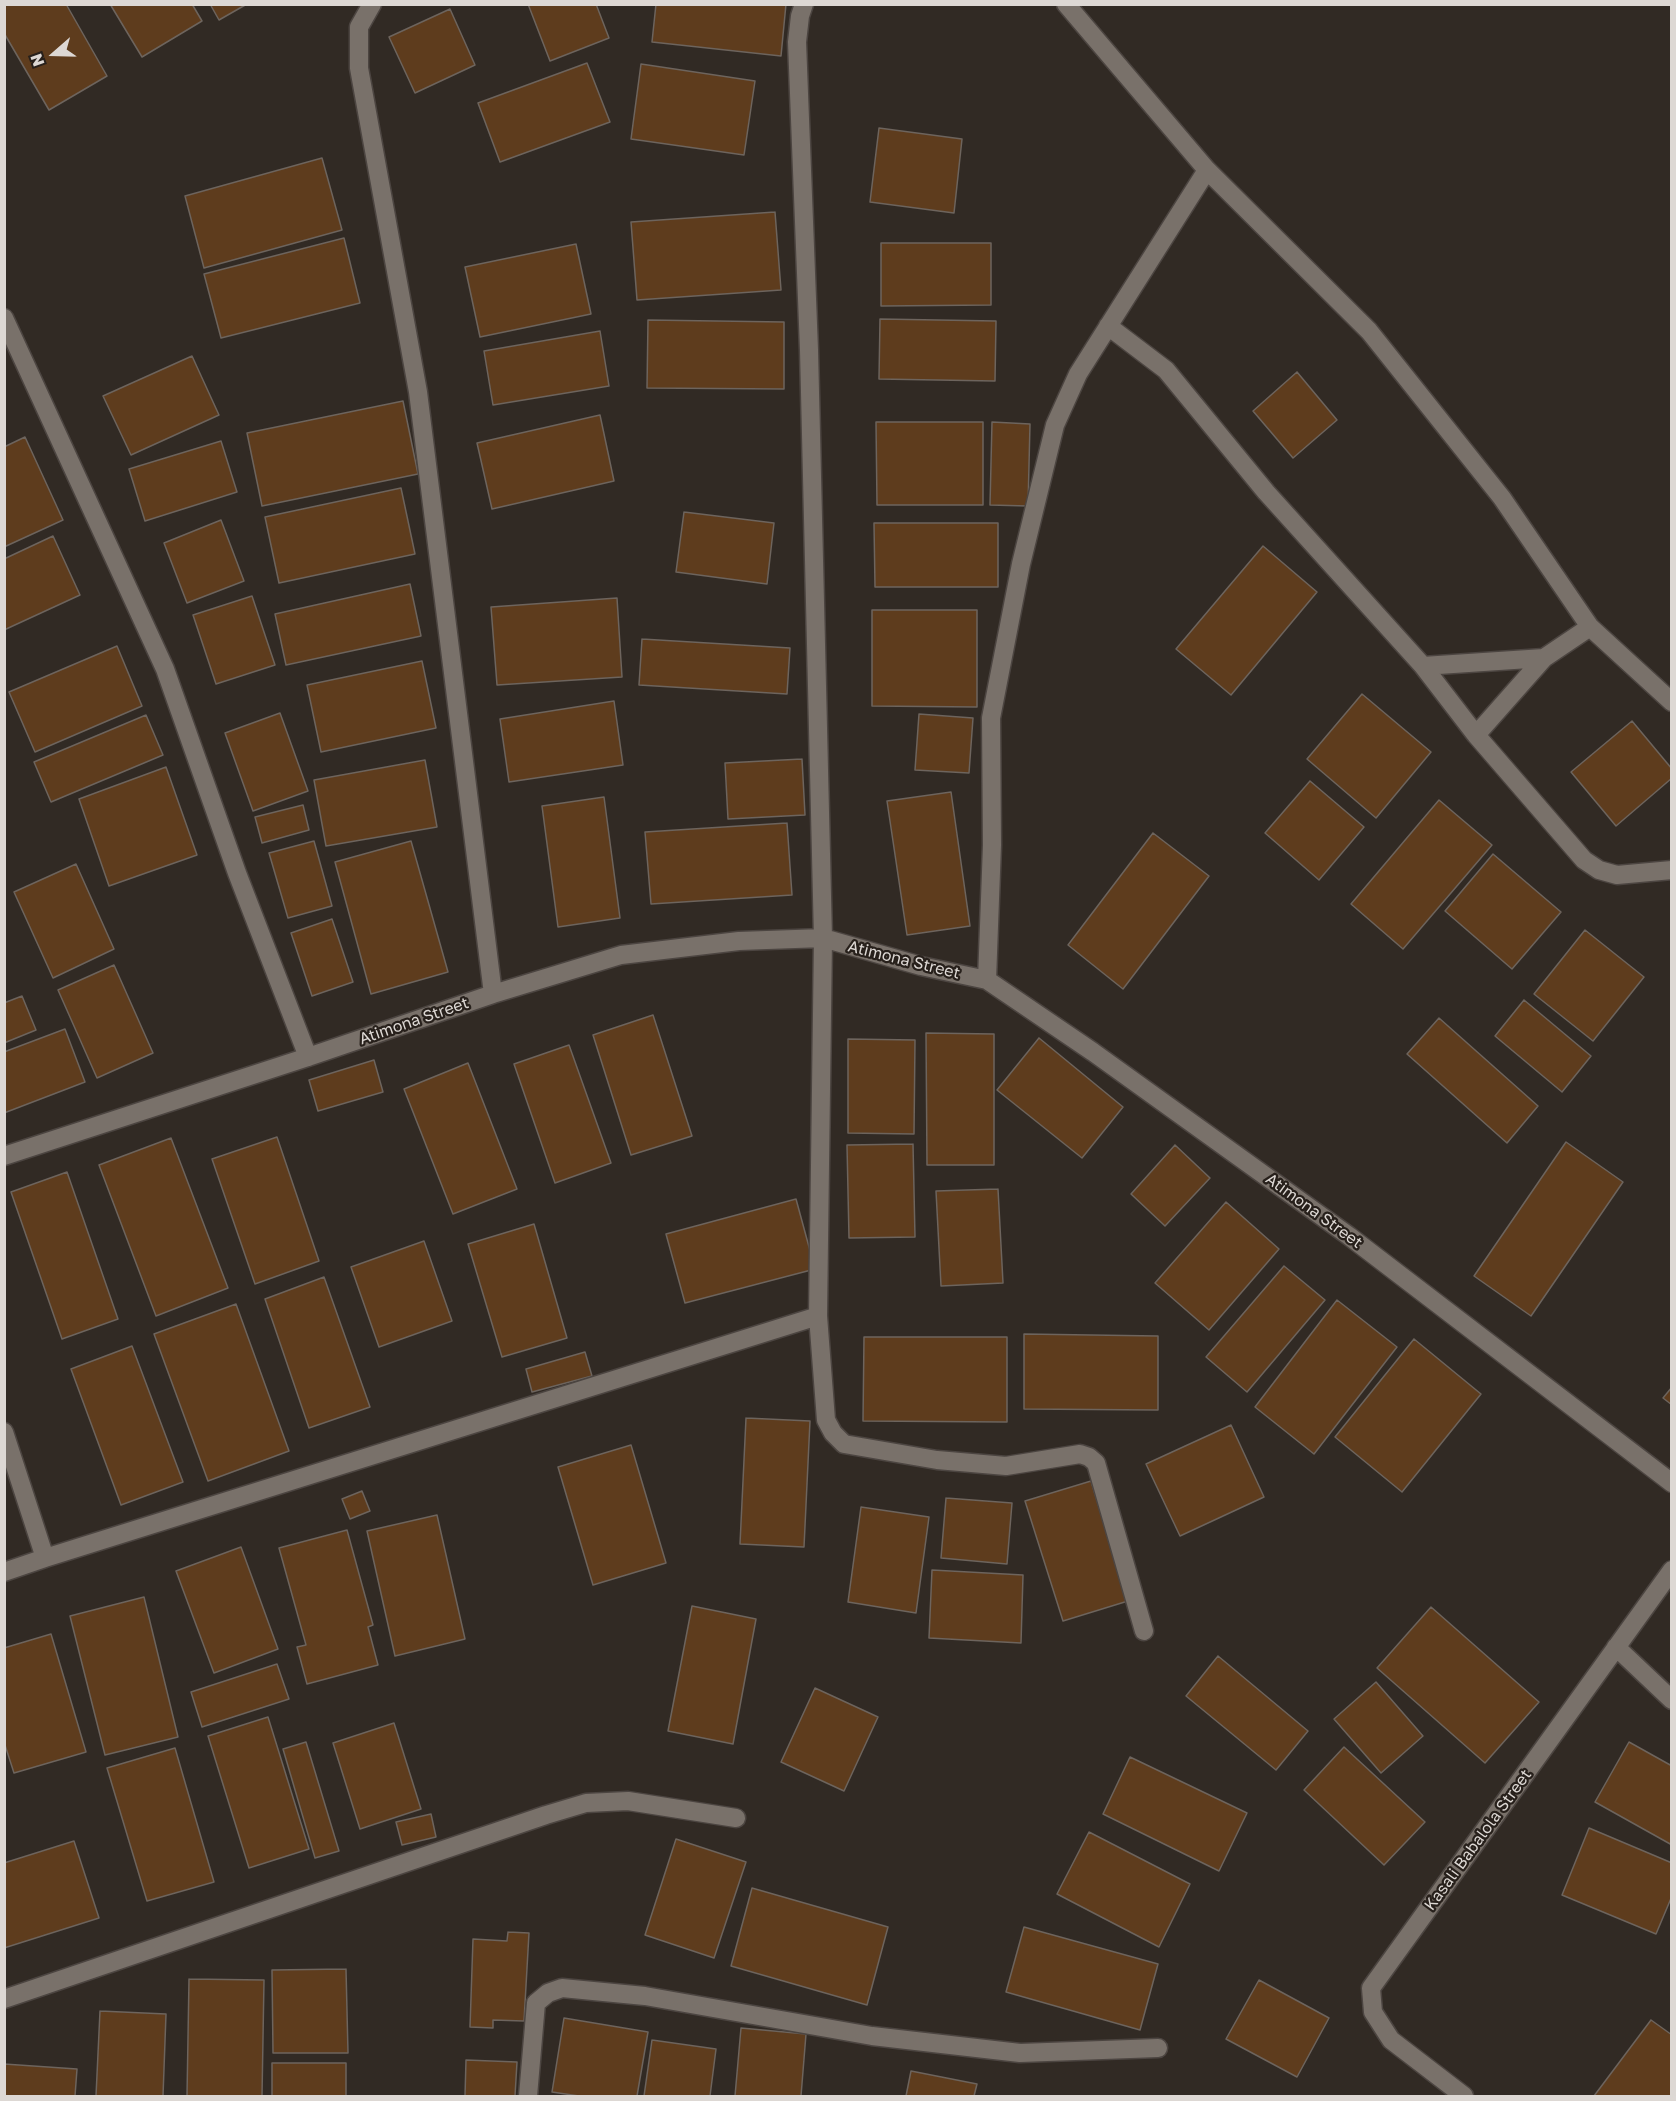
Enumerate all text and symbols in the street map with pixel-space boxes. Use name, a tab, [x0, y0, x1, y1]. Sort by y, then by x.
north arrow	[24, 24, 84, 84]
text: N	[26, 51, 49, 69]
street label: Atimona Street	[846, 937, 962, 983]
street label: Atimona Street	[357, 993, 471, 1049]
street label: Atimona Street	[1262, 1170, 1366, 1252]
street label: Kasali Babalola Street	[1420, 1766, 1536, 1914]

